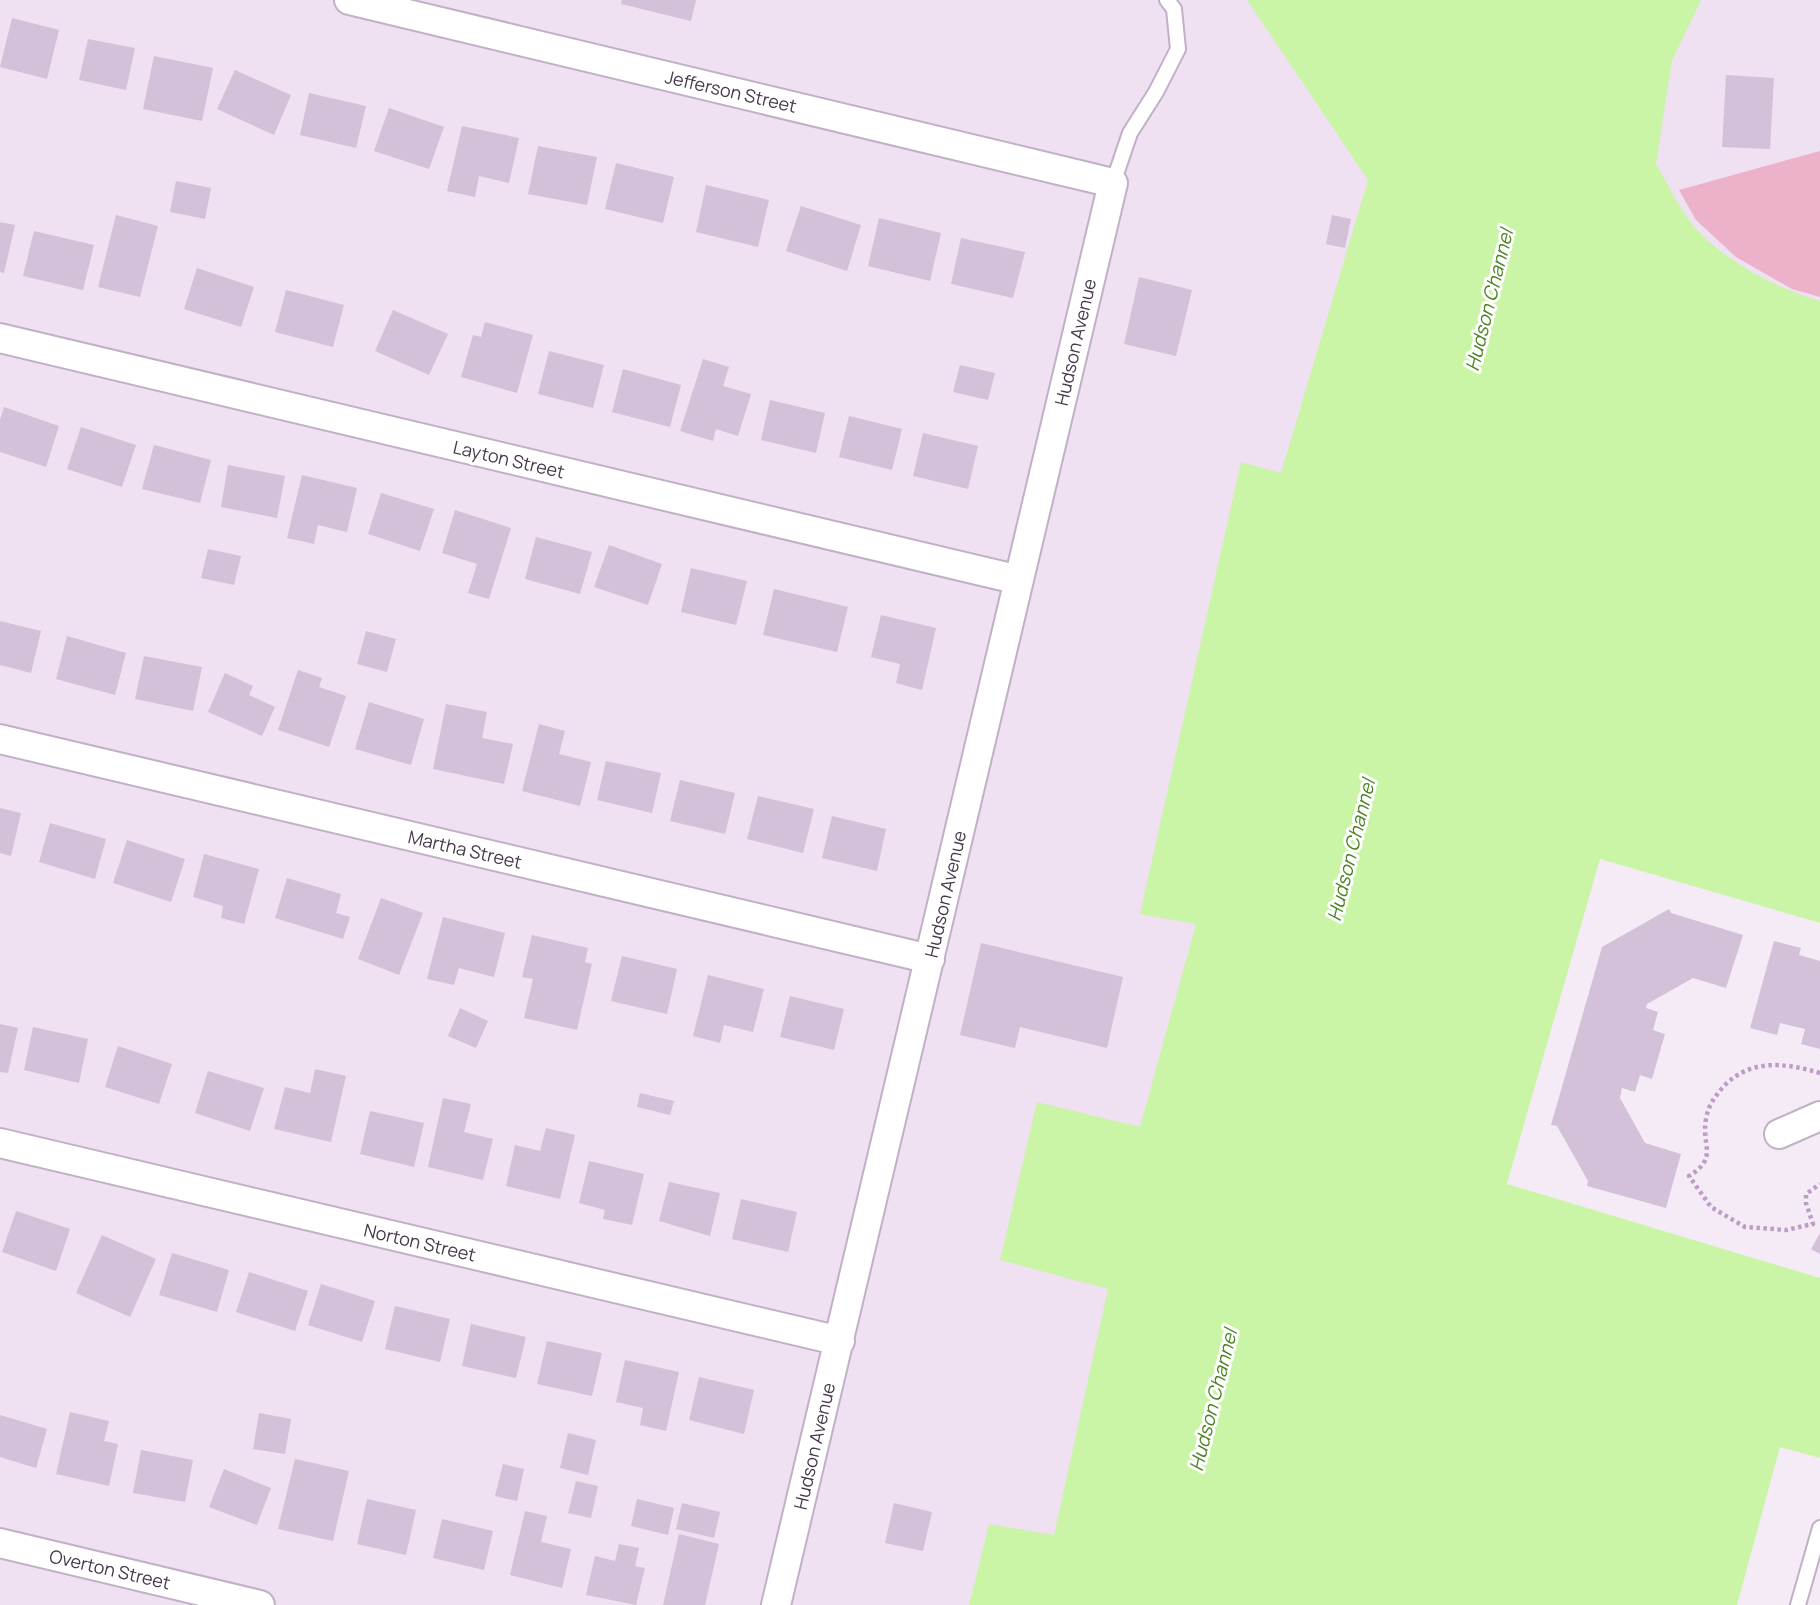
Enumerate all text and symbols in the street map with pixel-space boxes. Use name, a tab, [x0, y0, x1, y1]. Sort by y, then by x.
street label: Jefferson Street	[663, 64, 799, 118]
water label: Hudson Channel	[1459, 224, 1520, 374]
street label: Hudson Avenue	[1049, 276, 1101, 408]
street label: Layton Street	[451, 435, 567, 483]
water label: Hudson Channel	[1321, 774, 1382, 924]
street label: Martha Street	[406, 824, 524, 874]
street label: Hudson Avenue	[919, 828, 971, 960]
street label: Norton Street	[362, 1217, 478, 1267]
water label: Hudson Channel	[1183, 1324, 1244, 1474]
street label: Hudson Avenue	[788, 1380, 840, 1512]
street label: Overton Street	[47, 1543, 173, 1595]

